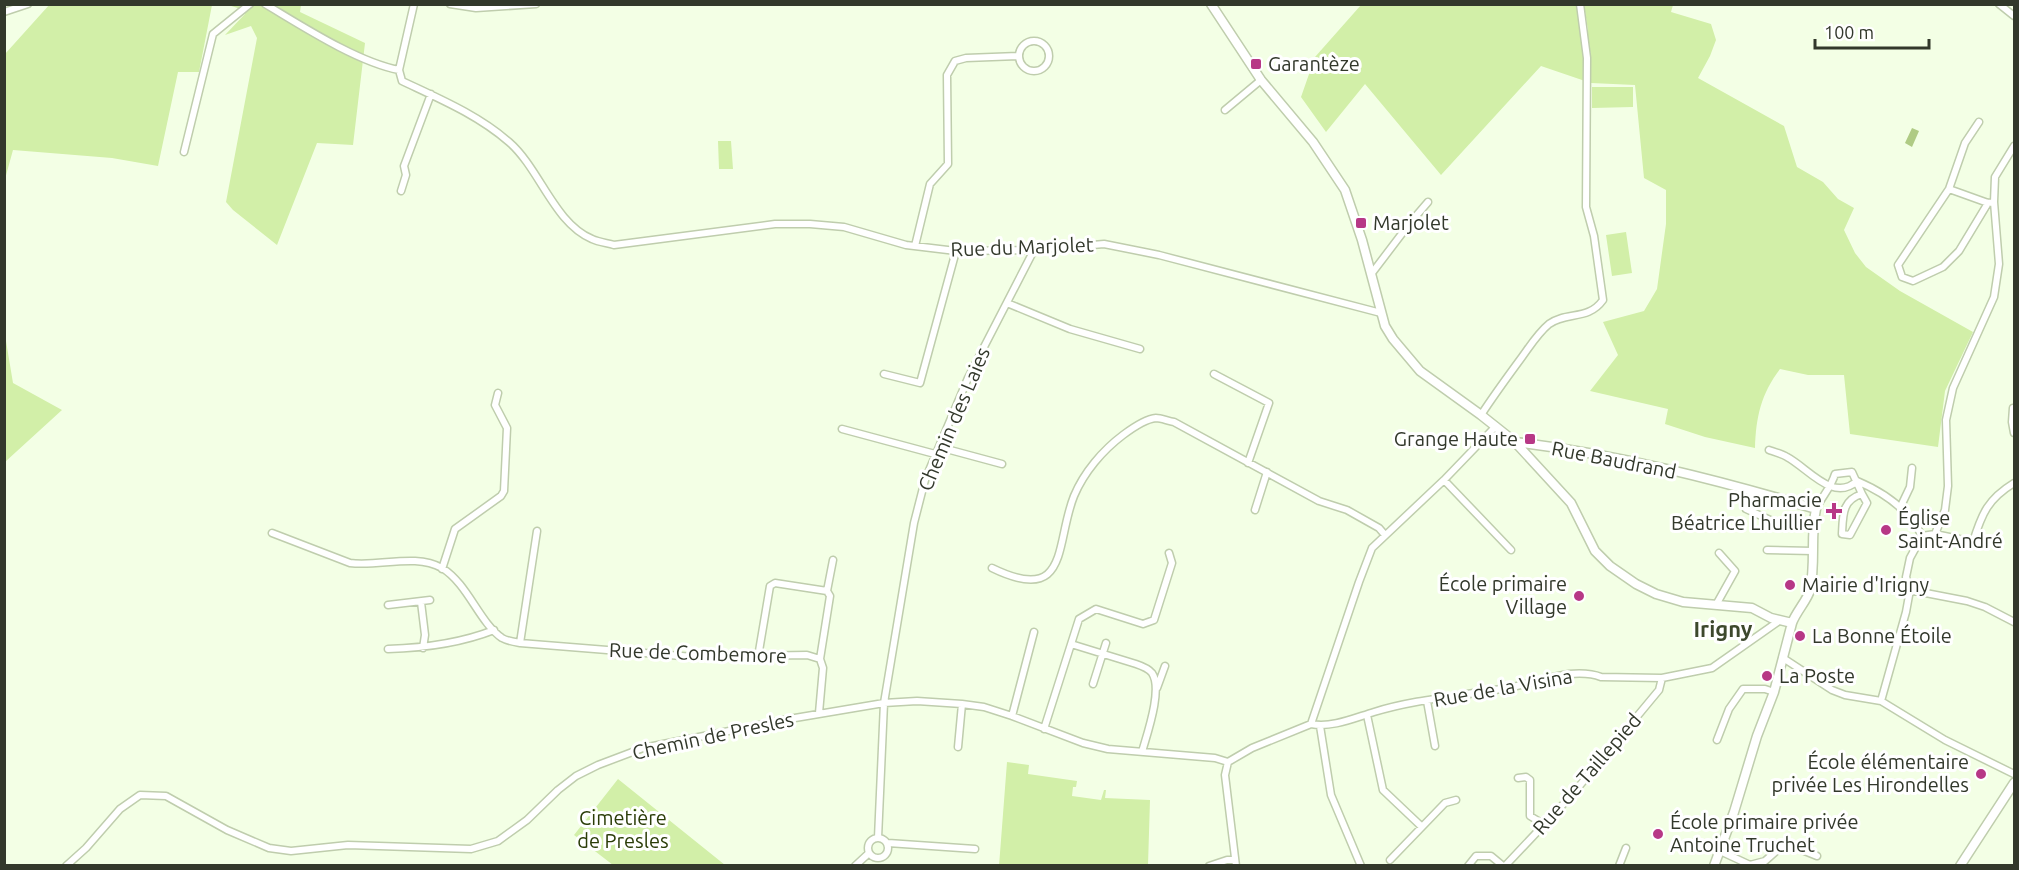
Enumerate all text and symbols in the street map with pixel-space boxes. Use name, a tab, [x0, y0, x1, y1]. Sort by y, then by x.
scale bar	[1815, 12, 1929, 50]
text: 100 m	[1824, 22, 1874, 42]
place label: Garantèze	[1268, 52, 1360, 75]
marker: Garantèze	[1249, 57, 1263, 71]
place label: Marjolet	[1373, 211, 1449, 234]
marker: Marjolet	[1354, 216, 1368, 230]
street label: Rue du Marjolet	[950, 233, 1094, 260]
street label: Chemin des Laies	[913, 343, 994, 494]
place label: Grange Haute	[1394, 427, 1518, 450]
marker: Grange Haute	[1523, 432, 1537, 446]
street label: Rue Baudrand	[1550, 436, 1678, 483]
place label: Pharmacie Béatrice Lhuillier	[1671, 488, 1822, 534]
marker: Pharmacie Béatrice Lhuillier	[1827, 504, 1841, 518]
place label: Église Saint-André	[1898, 506, 2003, 552]
marker: Église Saint-André	[1879, 523, 1893, 537]
place label: École primaire Village	[1439, 572, 1567, 618]
place label: Mairie d'Irigny	[1802, 573, 1929, 596]
marker: Mairie d'Irigny	[1783, 578, 1797, 592]
marker: École primaire Village	[1572, 589, 1586, 603]
district label: Irigny	[1694, 616, 1753, 641]
place label: La Bonne Étoile	[1812, 624, 1952, 647]
marker: La Bonne Étoile	[1793, 629, 1807, 643]
street label: Rue de Combemore	[609, 638, 788, 667]
street label: Rue de la Visina	[1432, 664, 1574, 711]
place label: La Poste	[1779, 664, 1855, 687]
marker: La Poste	[1760, 669, 1774, 683]
street label: Chemin de Presles	[630, 707, 796, 764]
street label: Rue de Taillepied	[1528, 708, 1646, 839]
place label: École élémentaire privée Les Hirondelles	[1772, 750, 1969, 796]
marker: École élémentaire privée Les Hirondelles	[1974, 767, 1988, 781]
park label: Cimetière de Presles	[577, 806, 669, 852]
place label: École primaire privée Antoine Truchet	[1670, 810, 1859, 856]
marker: École primaire privée Antoine Truchet	[1651, 827, 1665, 841]

